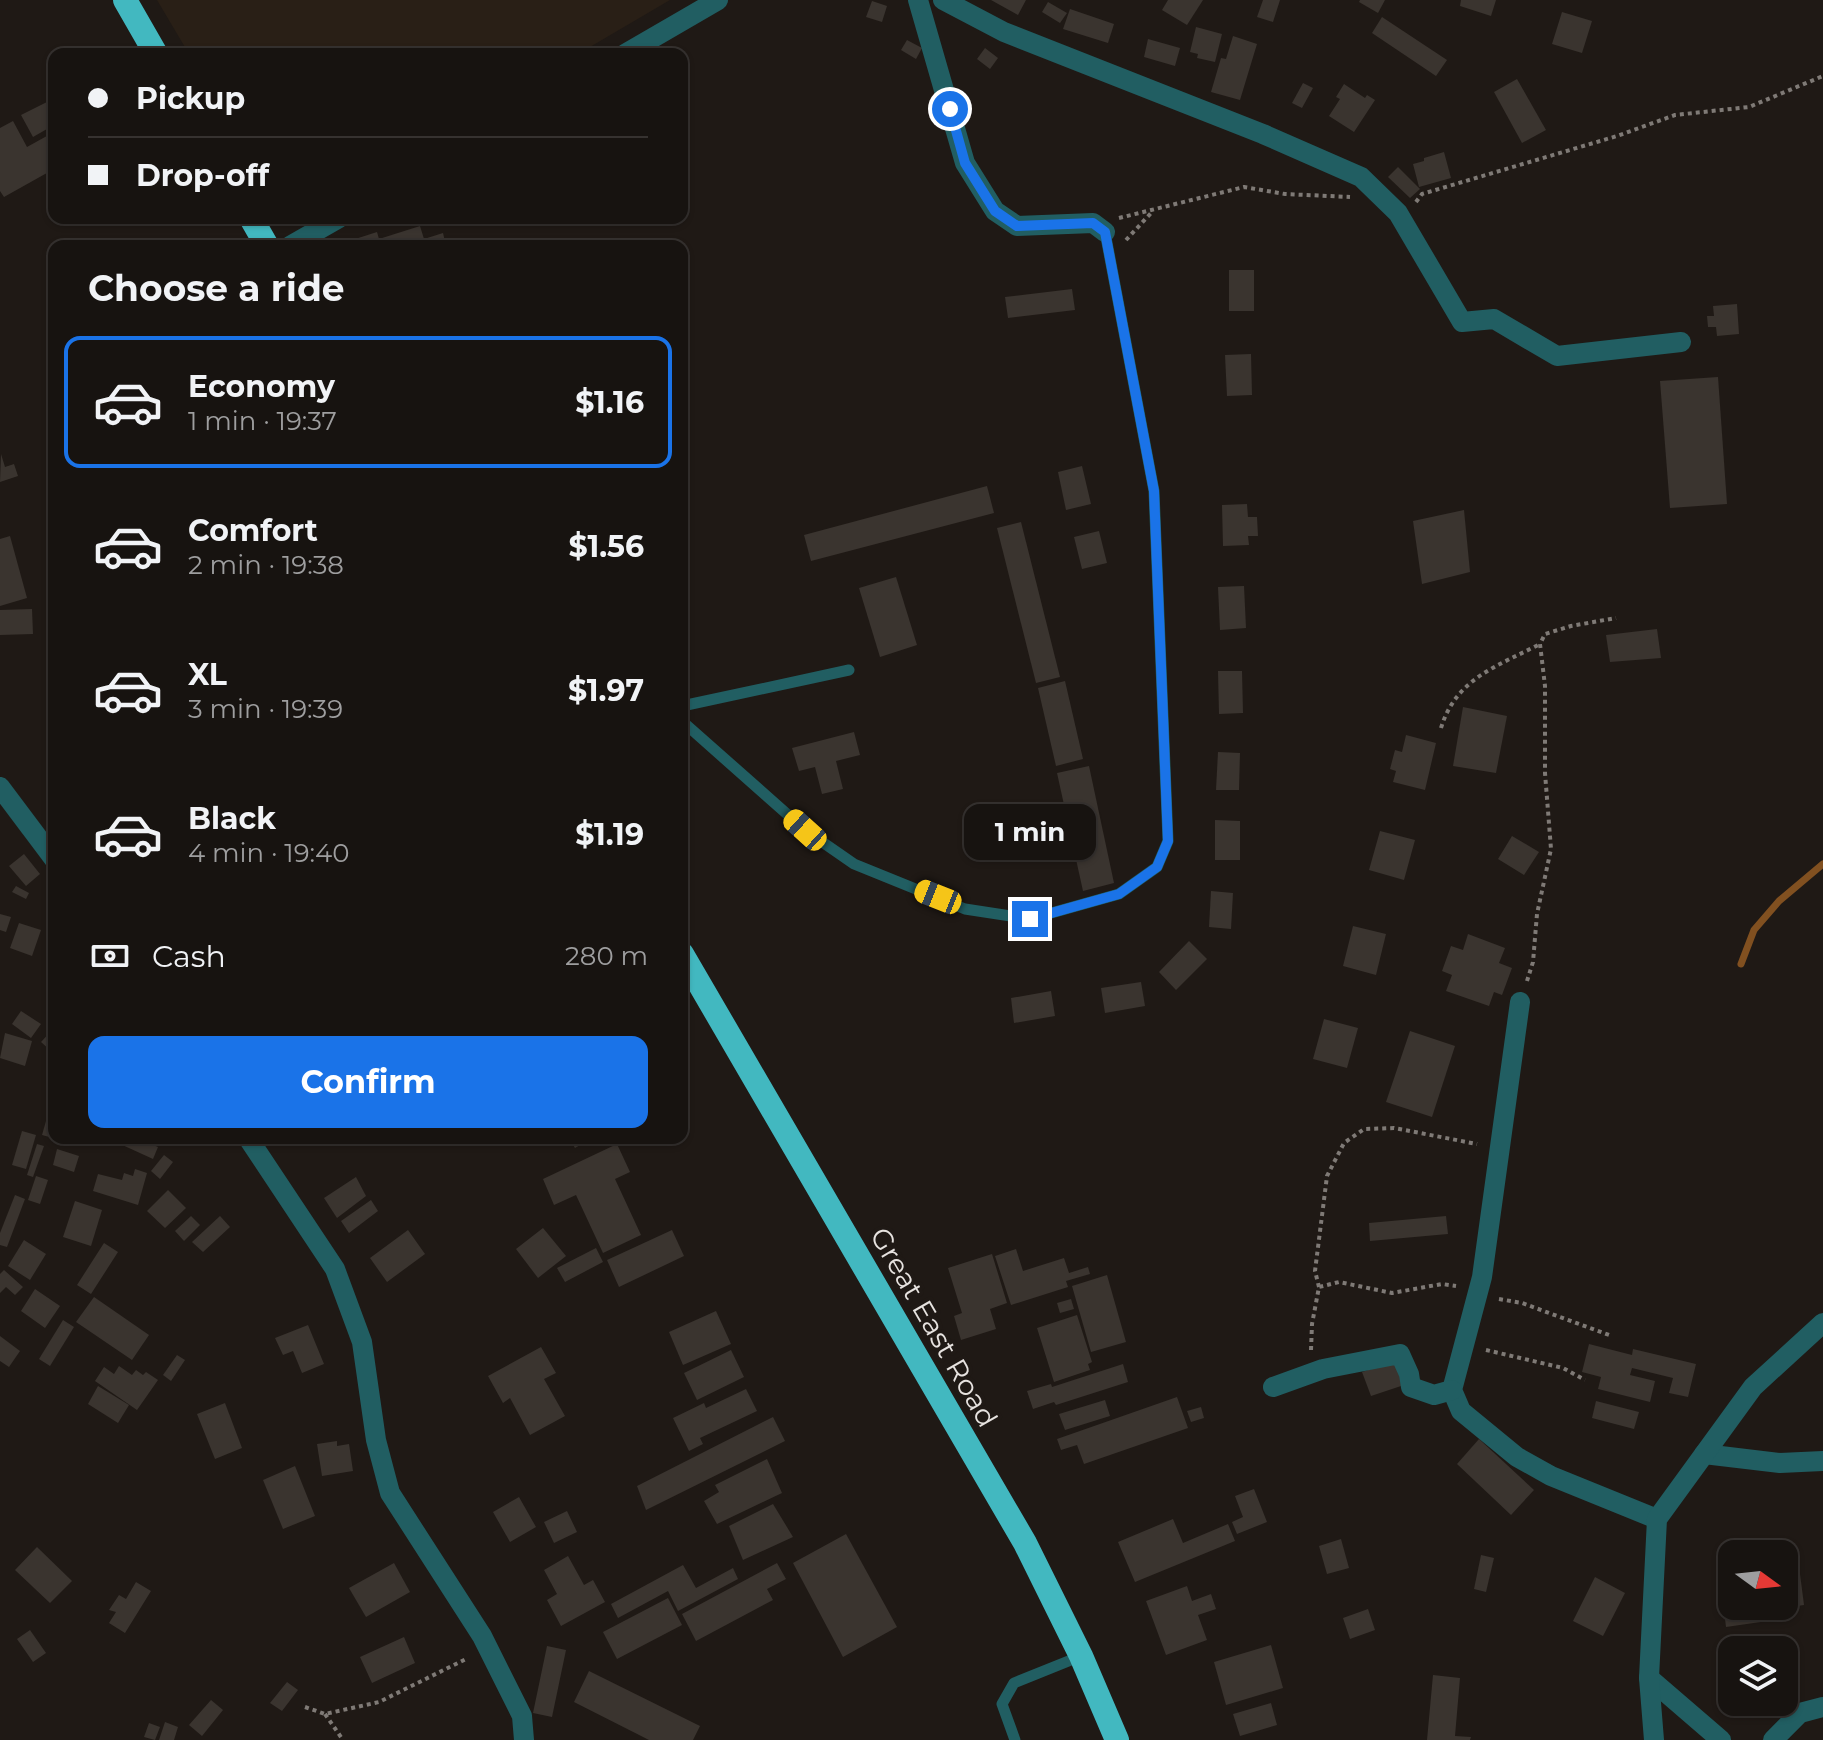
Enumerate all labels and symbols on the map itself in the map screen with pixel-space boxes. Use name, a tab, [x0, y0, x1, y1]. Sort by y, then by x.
route start	[932, 91, 968, 127]
callout: 1 min	[964, 803, 1096, 859]
car	[779, 805, 831, 855]
car	[911, 877, 965, 917]
route end	[1012, 901, 1048, 937]
street label: Great East Road	[863, 1221, 1005, 1433]
north arrow	[1718, 1540, 1798, 1620]

